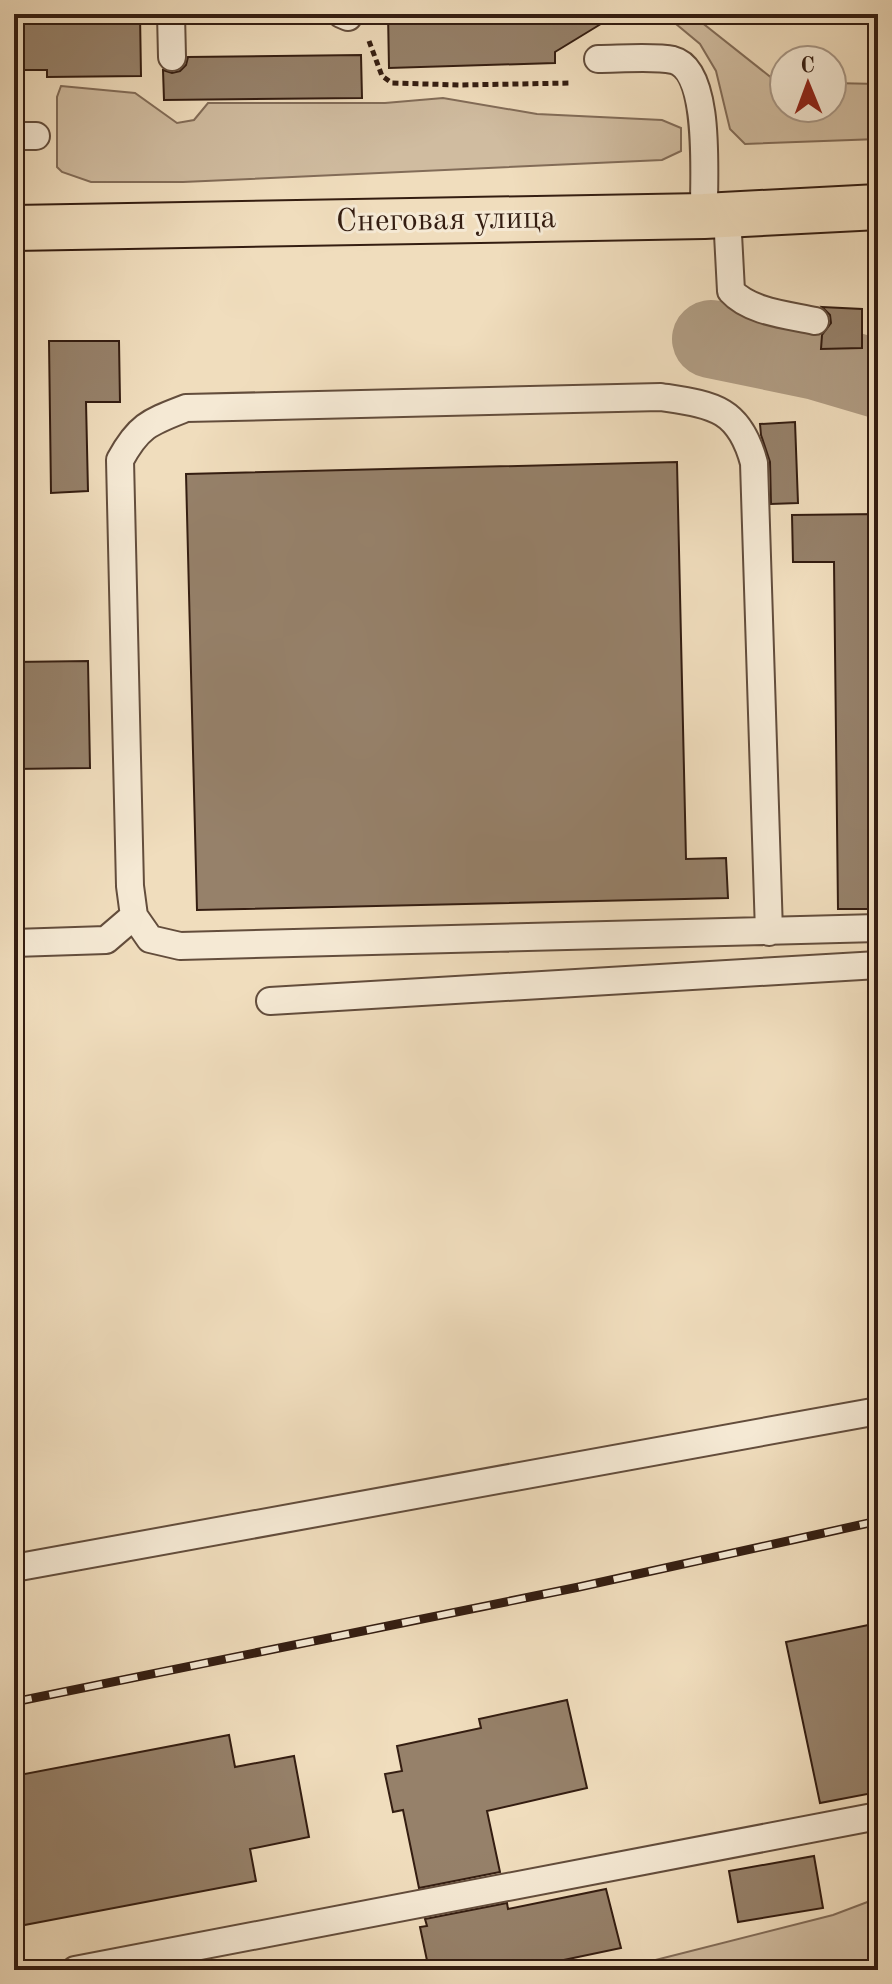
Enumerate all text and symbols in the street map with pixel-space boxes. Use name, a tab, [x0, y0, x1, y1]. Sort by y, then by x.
north arrow	[768, 44, 848, 124]
text: С	[800, 55, 815, 77]
street label: Снеговая улица	[335, 203, 557, 239]

